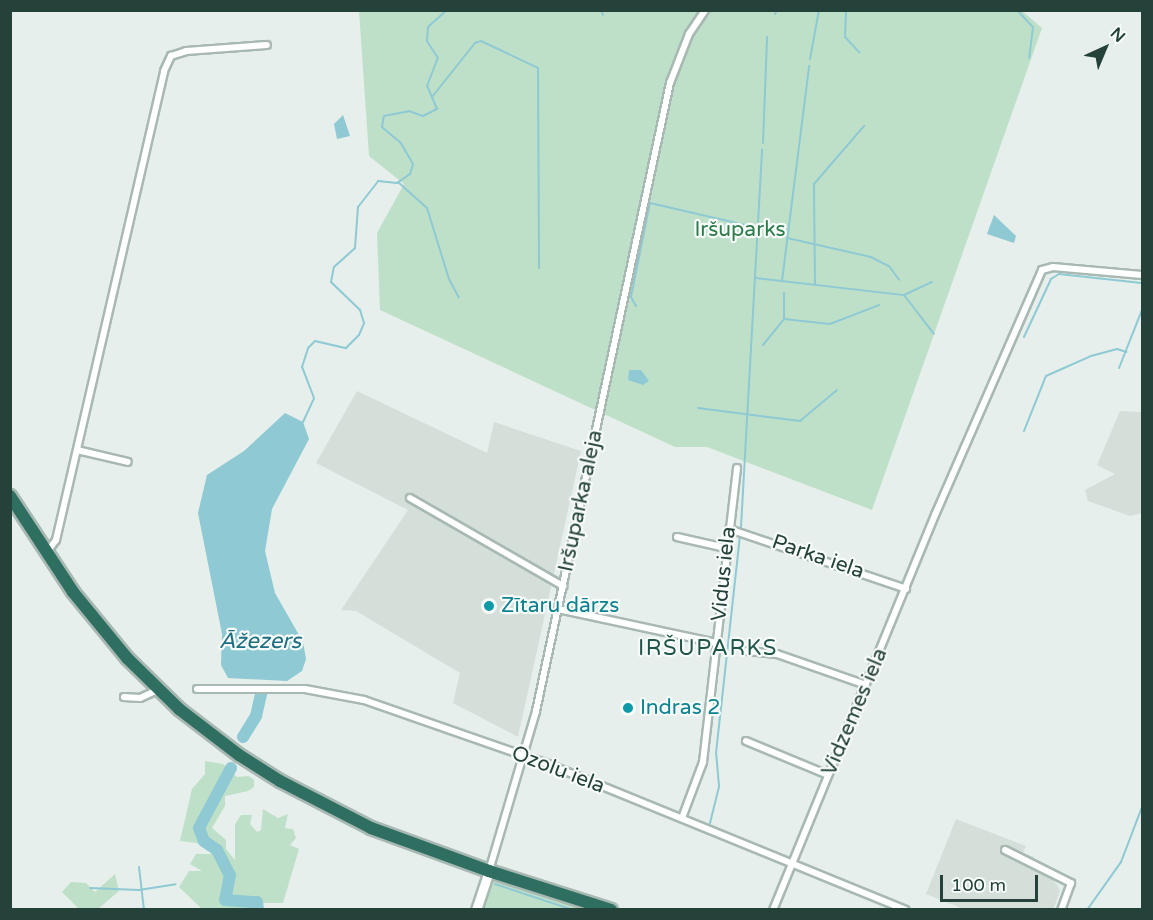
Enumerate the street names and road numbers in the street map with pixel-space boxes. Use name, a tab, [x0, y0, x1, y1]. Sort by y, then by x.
street label: Iršuparka aleja	[554, 428, 608, 574]
street label: Vidus iela	[706, 525, 742, 623]
street label: Parka iela	[768, 529, 868, 585]
street label: Vidzemes iela	[817, 644, 893, 780]
street label: Ozolu iela	[508, 741, 608, 799]

